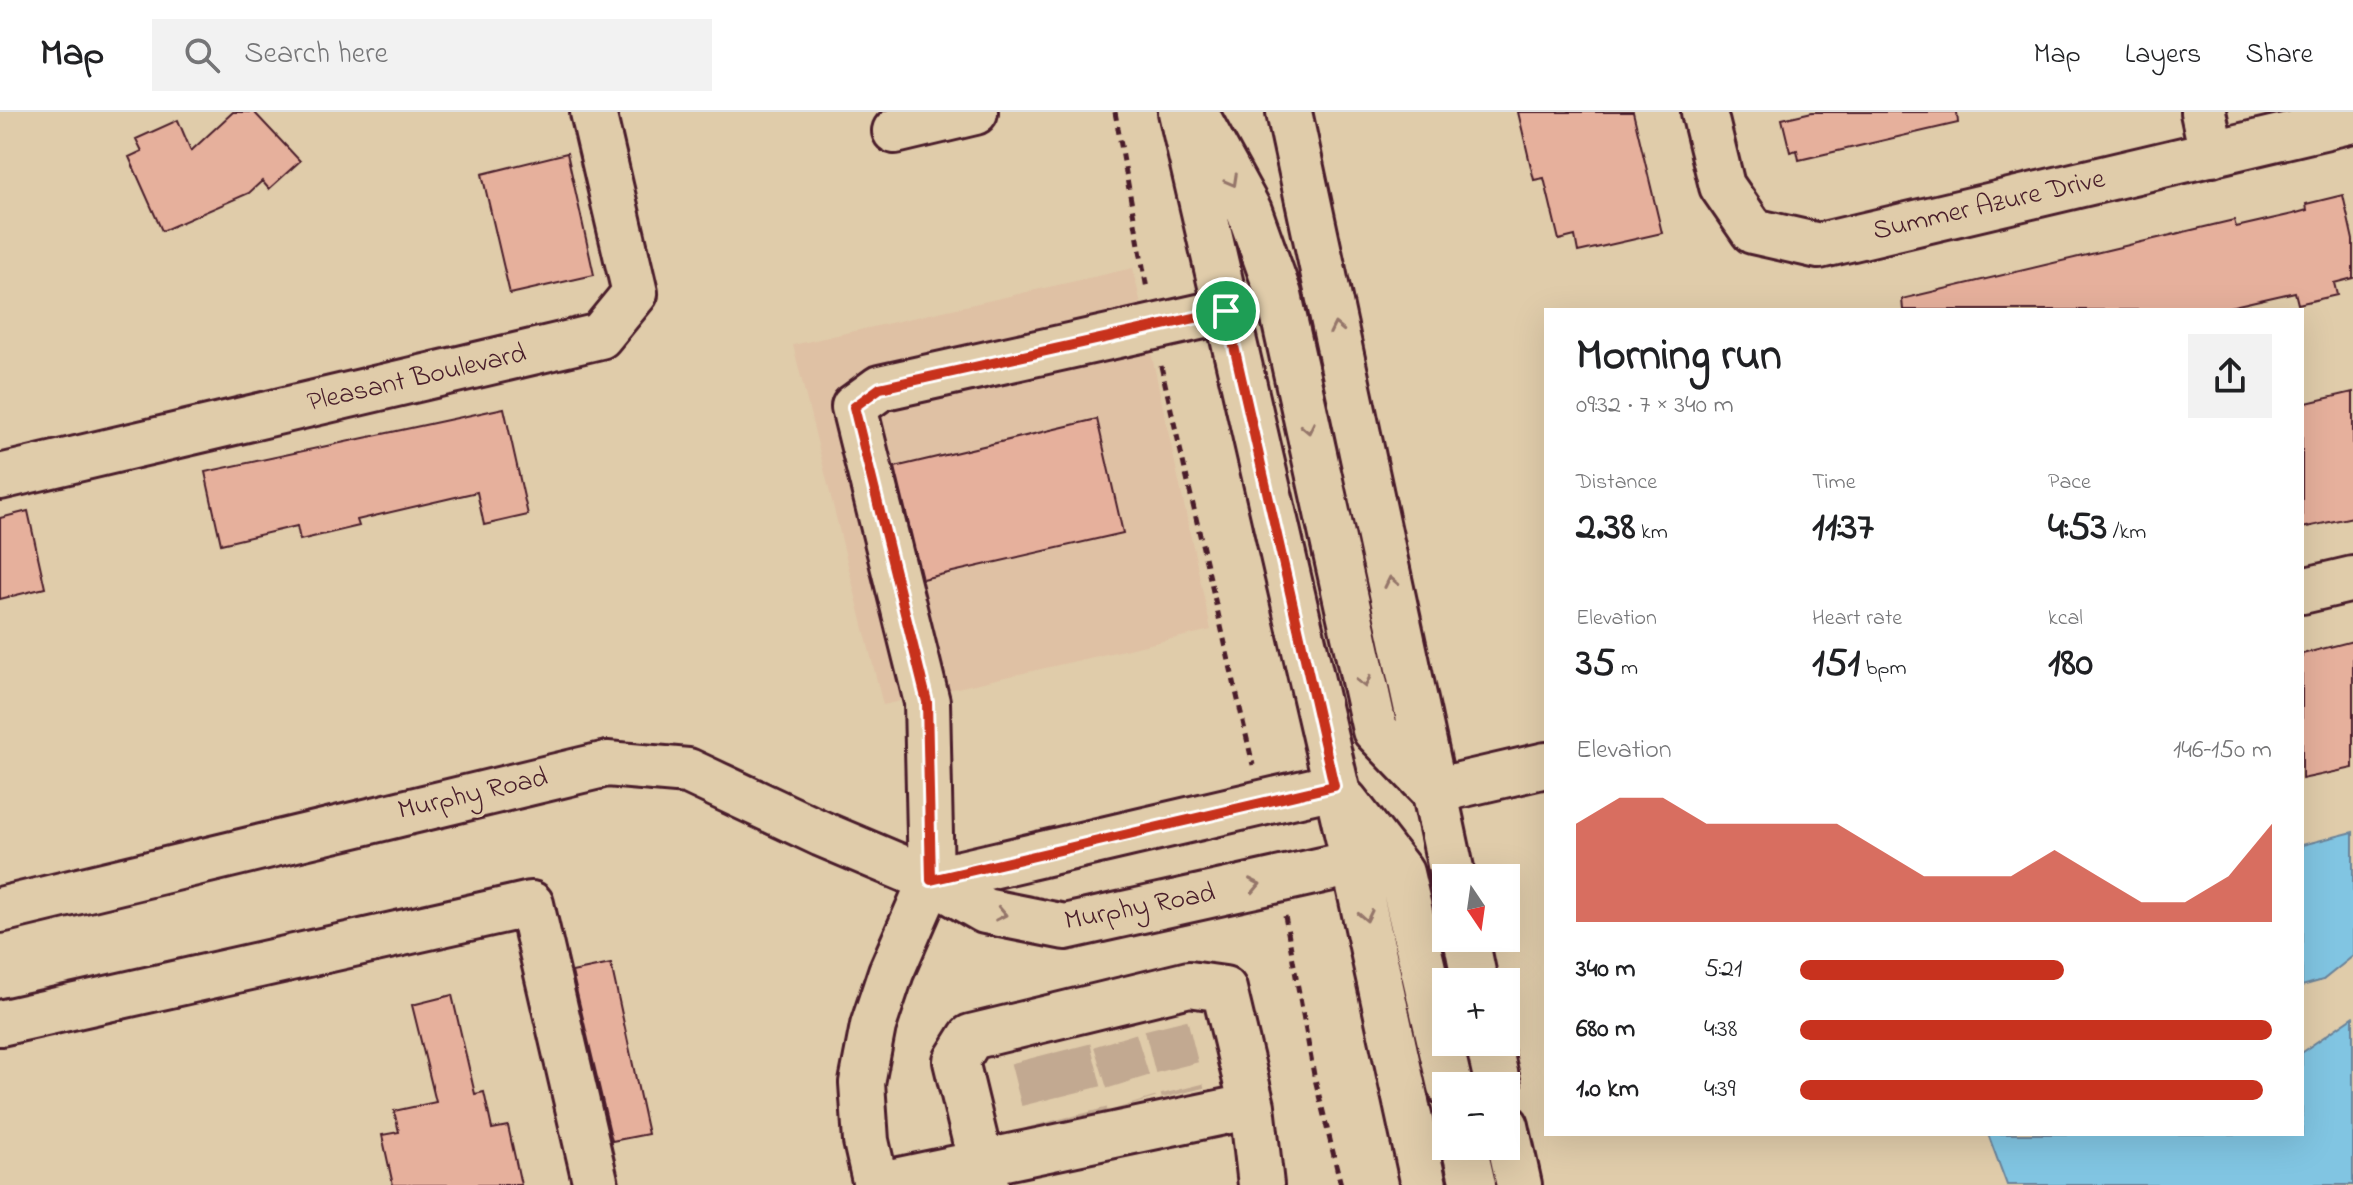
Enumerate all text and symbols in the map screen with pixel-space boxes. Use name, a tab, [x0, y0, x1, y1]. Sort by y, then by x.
search box	[152, 19, 712, 91]
text: Map	[40, 27, 104, 83]
icon: search	[180, 33, 224, 77]
text: Search here	[244, 33, 388, 77]
text: Map	[2033, 35, 2081, 76]
text: Layers	[2125, 35, 2201, 76]
text: Share	[2245, 35, 2313, 76]
street label: Summer Azure Drive	[1869, 159, 2110, 253]
one-way arrow	[1223, 172, 1238, 187]
pin	[1192, 277, 1260, 345]
icon: arrive	[1204, 289, 1248, 333]
one-way arrow	[1328, 322, 1345, 336]
text: Morning run	[1576, 325, 1782, 389]
street label: Pleasant Boulevard	[304, 334, 531, 424]
button: share	[2188, 334, 2272, 418]
text: 09:32 · 7 × 340 m	[1576, 387, 1734, 425]
one-way arrow	[1299, 421, 1316, 434]
text: Distance	[1576, 467, 1657, 499]
text: Time	[1812, 467, 1856, 499]
text: Pace	[2048, 467, 2091, 499]
text: 2.38	[1576, 499, 1636, 558]
text: 11:37	[1812, 499, 1874, 558]
text: 4:53	[2048, 499, 2107, 558]
text: km	[1636, 517, 1668, 549]
text: /km	[2107, 517, 2146, 549]
one-way arrow	[1383, 576, 1400, 590]
text: Elevation	[1576, 603, 1657, 635]
text: Heart rate	[1812, 603, 1902, 635]
text: kcal	[2048, 603, 2083, 635]
text: 35	[1576, 635, 1615, 694]
text: 151	[1812, 635, 1860, 694]
text: 180	[2048, 635, 2093, 694]
text: m	[1615, 653, 1638, 685]
text: bpm	[1860, 653, 1906, 685]
one-way arrow	[1355, 674, 1372, 688]
text: Elevation	[1576, 732, 1672, 770]
text: 146–150 m	[2173, 732, 2272, 770]
street label: Murphy Road	[394, 758, 552, 832]
north arrow	[1432, 864, 1520, 952]
map controls	[1432, 864, 1520, 1160]
street label: Murphy Road	[1061, 873, 1219, 943]
one-way arrow	[1248, 877, 1261, 894]
one-way arrow	[993, 905, 1007, 922]
one-way arrow	[1357, 909, 1374, 922]
text: 340 m	[1576, 951, 1635, 989]
text: 5:21	[1704, 951, 1742, 989]
button: +	[1432, 968, 1520, 1056]
text: 680 m	[1576, 1011, 1635, 1049]
text: 4:38	[1704, 1011, 1737, 1049]
text: 1.0 km	[1576, 1071, 1639, 1109]
text: 4:39	[1704, 1071, 1736, 1109]
button: −	[1432, 1072, 1520, 1160]

